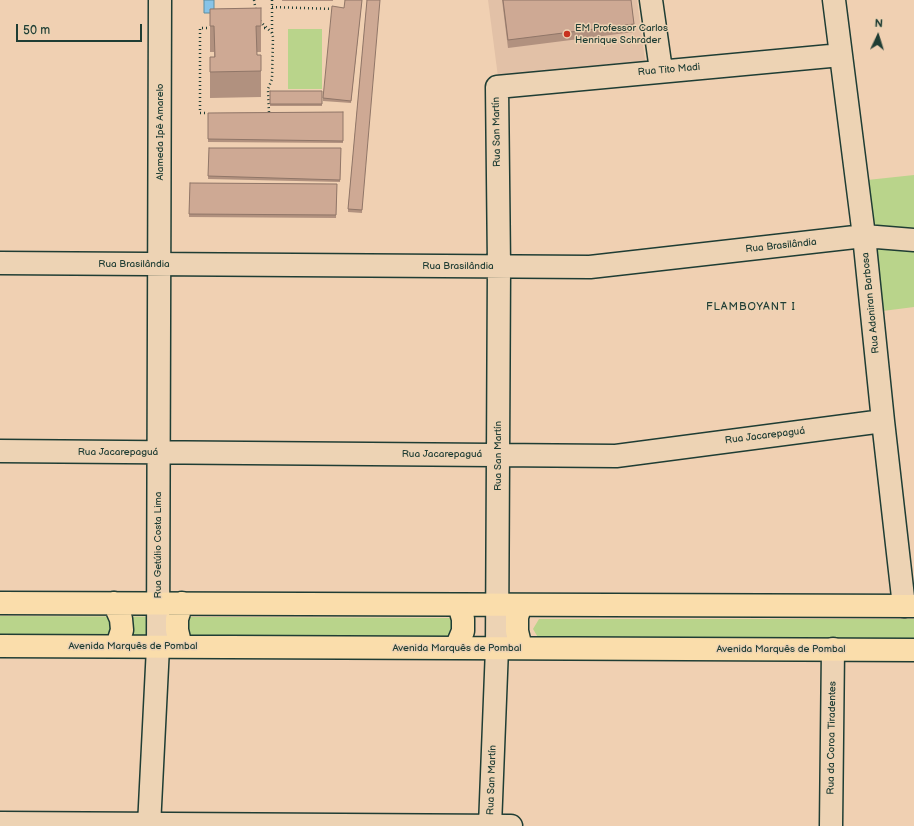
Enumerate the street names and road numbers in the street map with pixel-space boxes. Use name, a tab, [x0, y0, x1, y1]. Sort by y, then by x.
street label: Rua Tito Madi	[637, 61, 701, 79]
street label: Alameda Ipê Amarelo	[154, 83, 166, 181]
street label: Rua San Martín	[490, 97, 504, 167]
street label: Rua Brasilândia	[745, 236, 817, 256]
street label: Rua Adoniran Barbosa	[860, 252, 882, 354]
street label: Rua Brasilândia	[98, 258, 170, 270]
street label: Rua Brasilândia	[422, 260, 494, 272]
street label: Rua San Martín	[492, 421, 504, 491]
street label: Rua Jacarepaguá	[724, 425, 806, 447]
street label: Rua Jacarepaguá	[78, 446, 158, 458]
street label: Rua Jacarepaguá	[402, 448, 482, 460]
street label: Rua Getúlio Costa Lima	[152, 492, 164, 598]
street label: Avenida Marquês de Pombal	[68, 640, 198, 652]
street label: Avenida Marquês de Pombal	[392, 642, 522, 654]
street label: Avenida Marquês de Pombal	[716, 643, 846, 655]
street label: Rua da Coroa Tiradentes	[825, 681, 839, 795]
street label: Rua San Martín	[485, 745, 499, 815]

